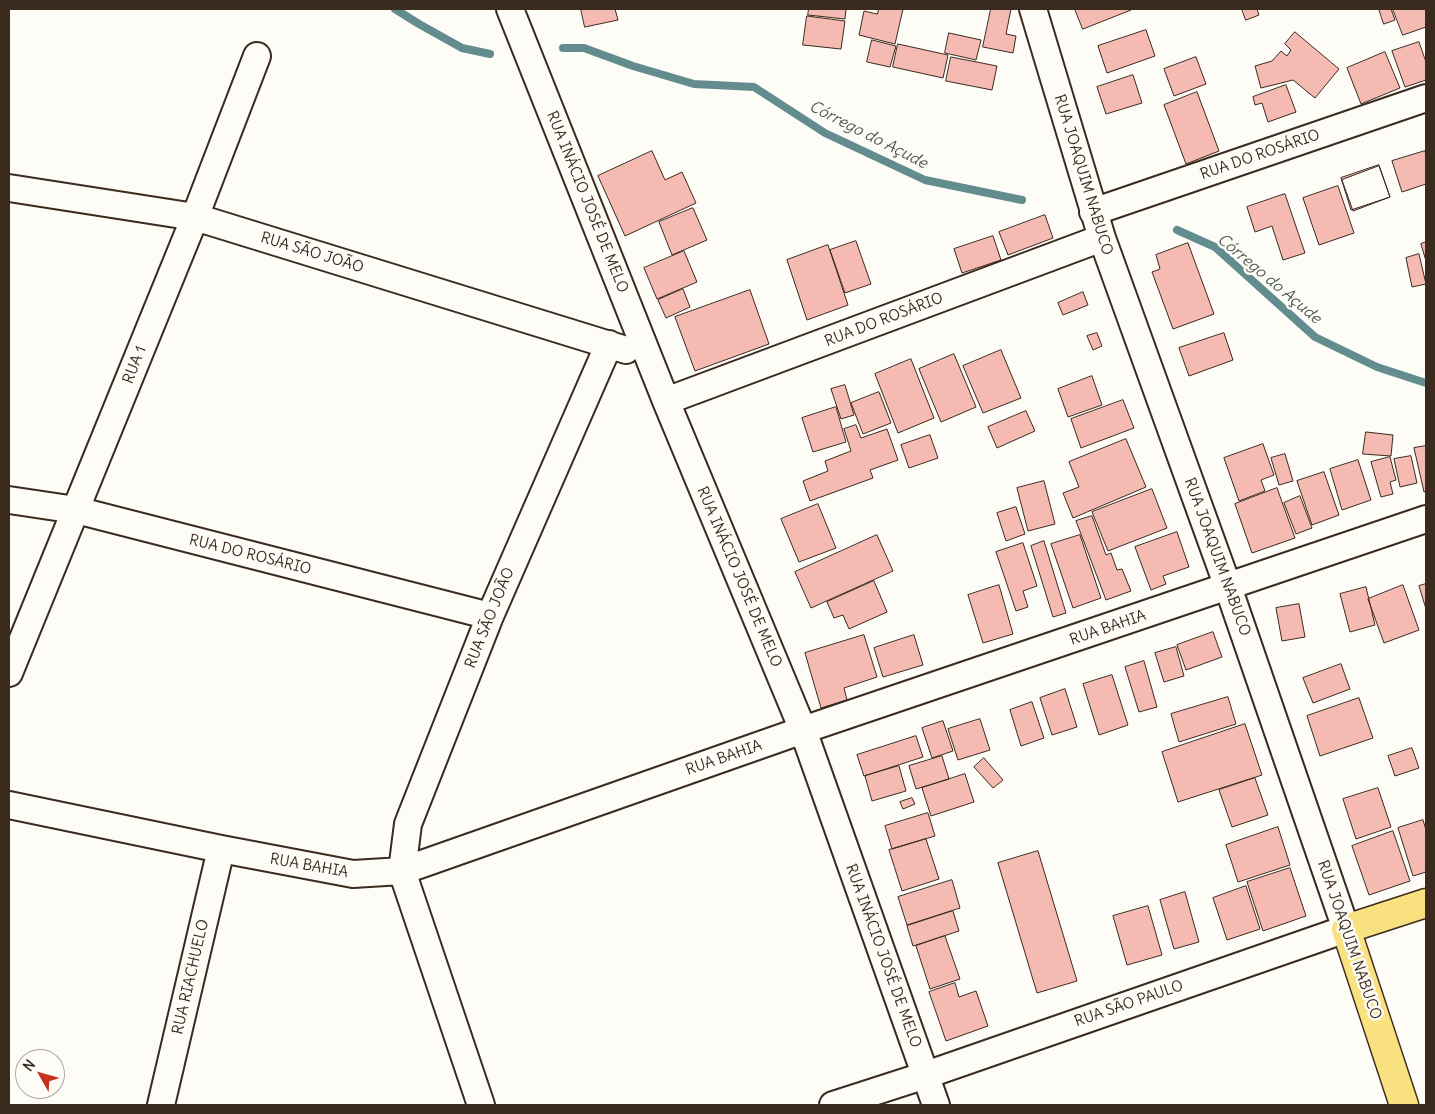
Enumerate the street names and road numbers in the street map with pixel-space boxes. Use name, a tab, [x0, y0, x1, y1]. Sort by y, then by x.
street label: RUA JOAQUIM NABUCO	[1050, 92, 1116, 258]
street label: RUA INÁCIO JOSÉ DE MELO	[542, 109, 632, 295]
street label: RUA DO ROSÁRIO	[1198, 126, 1322, 184]
street label: RUA SÃO JOÃO	[258, 229, 366, 277]
street label: RUA DO ROSÁRIO	[822, 289, 946, 351]
street label: RUA 1	[119, 344, 151, 386]
street label: RUA JOAQUIM NABUCO	[1180, 475, 1254, 639]
street label: RUA INÁCIO JOSÉ DE MELO	[693, 484, 785, 670]
street label: RUA DO ROSÁRIO	[187, 531, 313, 579]
street label: RUA SÃO JOÃO	[462, 565, 518, 671]
street label: RUA BAHIA	[1068, 607, 1148, 649]
street label: RUA BAHIA	[684, 737, 764, 779]
street label: RUA BAHIA	[268, 850, 350, 882]
street label: RUA JOAQUIM NABUCO	[1313, 858, 1385, 1022]
street label: RUA INÁCIO JOSÉ DE MELO	[841, 862, 925, 1050]
street label: RUA RIACHUELO	[169, 918, 213, 1036]
street label: RUA SÃO PAULO	[1072, 977, 1186, 1031]

